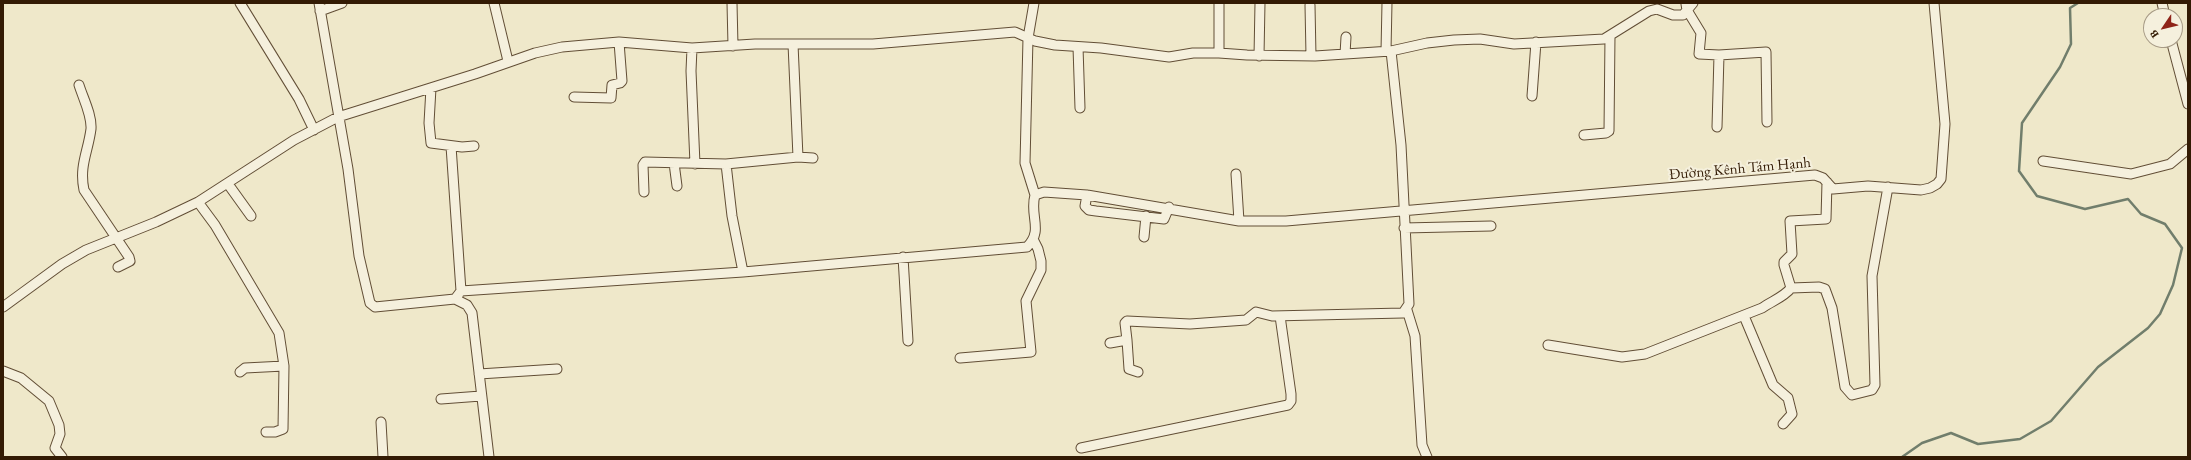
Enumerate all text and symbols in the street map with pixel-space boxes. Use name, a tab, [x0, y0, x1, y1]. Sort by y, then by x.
north arrow	[2143, 8, 2183, 48]
text: B	[2146, 27, 2162, 41]
street label: Đường Kênh Tám Hạnh	[1668, 154, 1812, 184]

